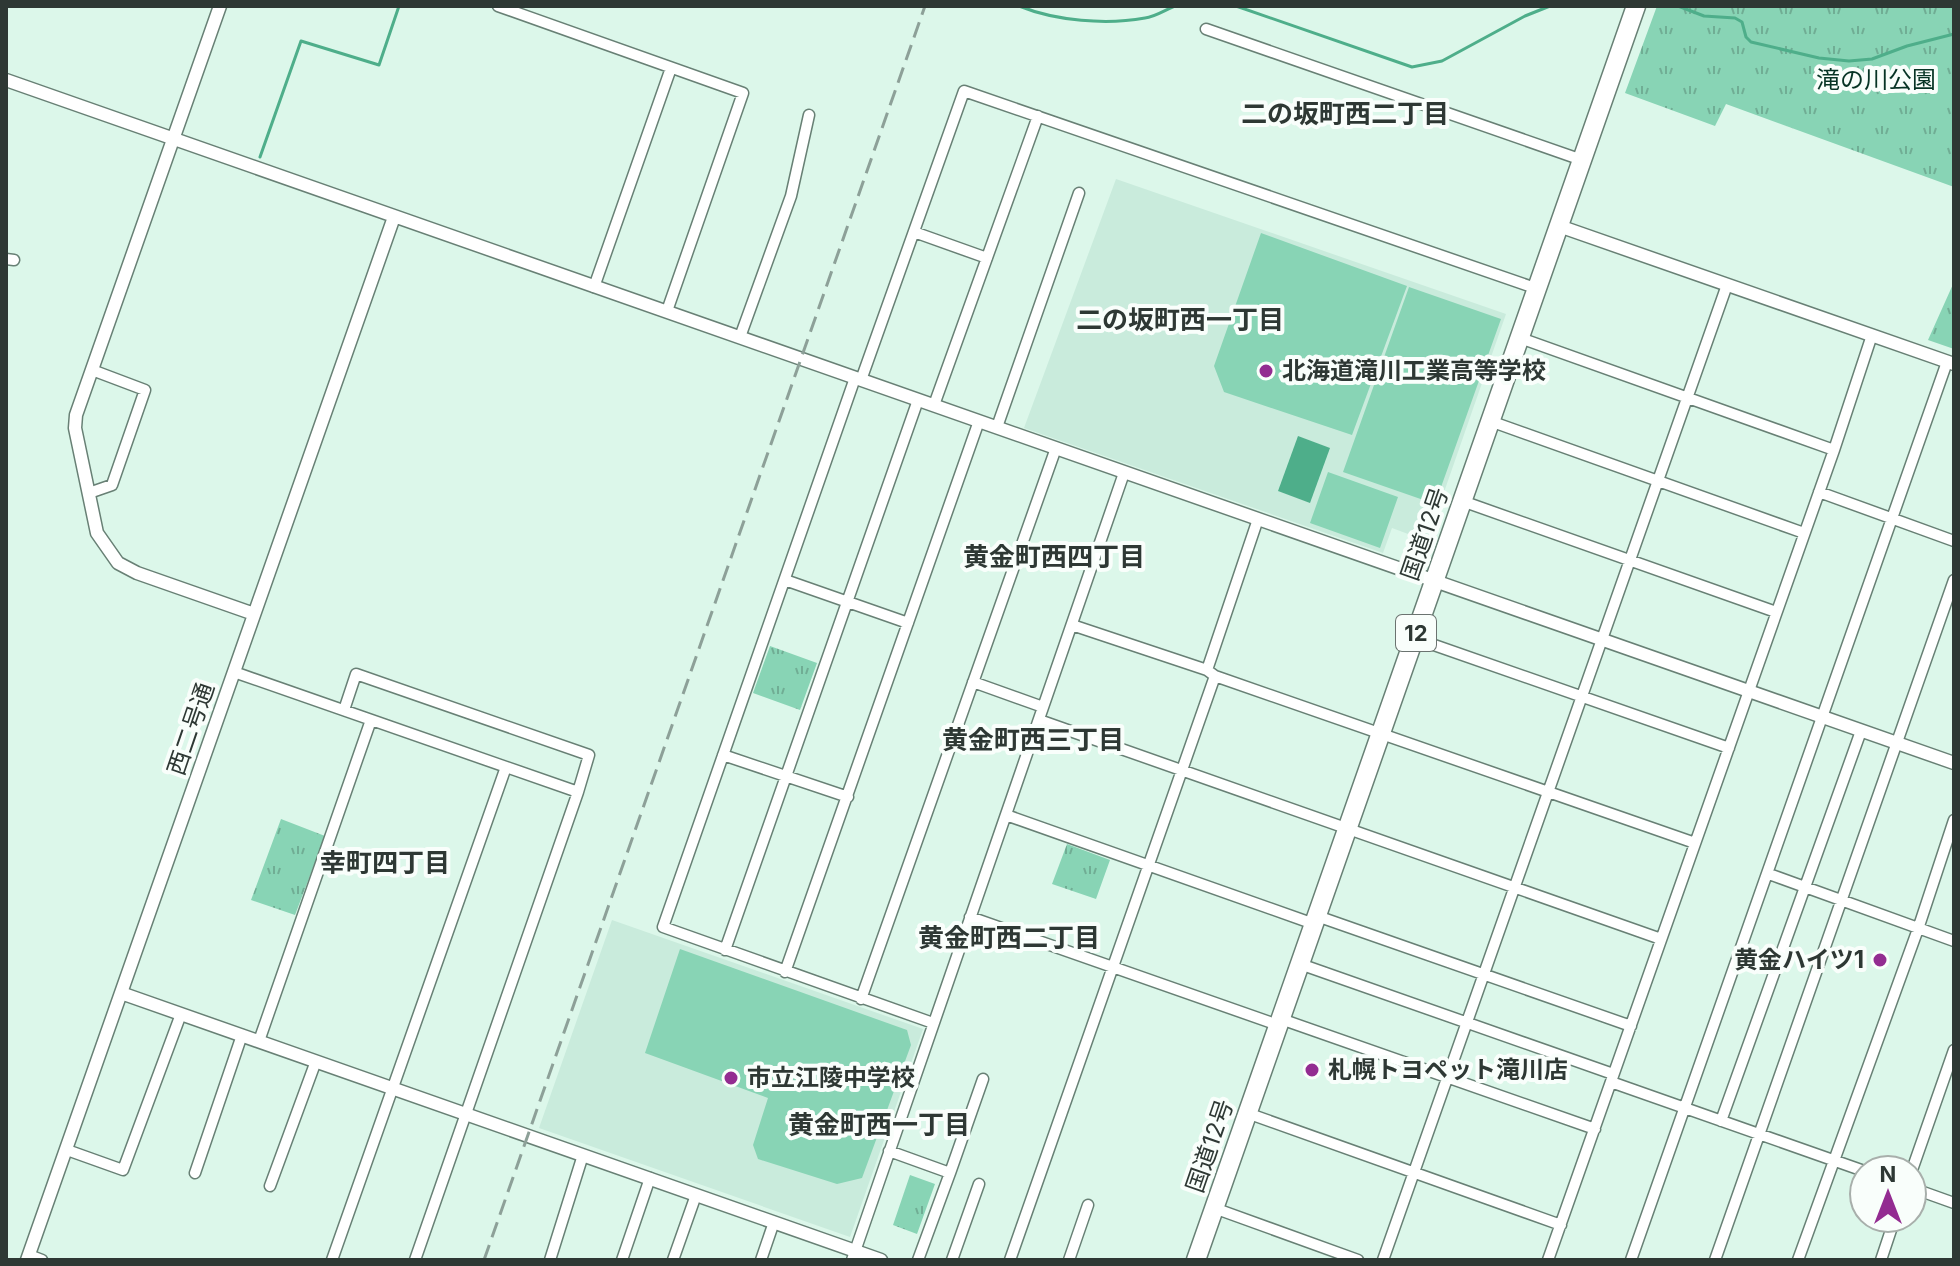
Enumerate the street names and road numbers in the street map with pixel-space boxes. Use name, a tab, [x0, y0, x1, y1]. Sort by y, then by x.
street label: 国道12号	[1395, 484, 1454, 584]
road number: 12	[1396, 615, 1436, 651]
street label: 西二号通	[161, 679, 220, 779]
street label: 国道12号	[1180, 1096, 1239, 1196]

